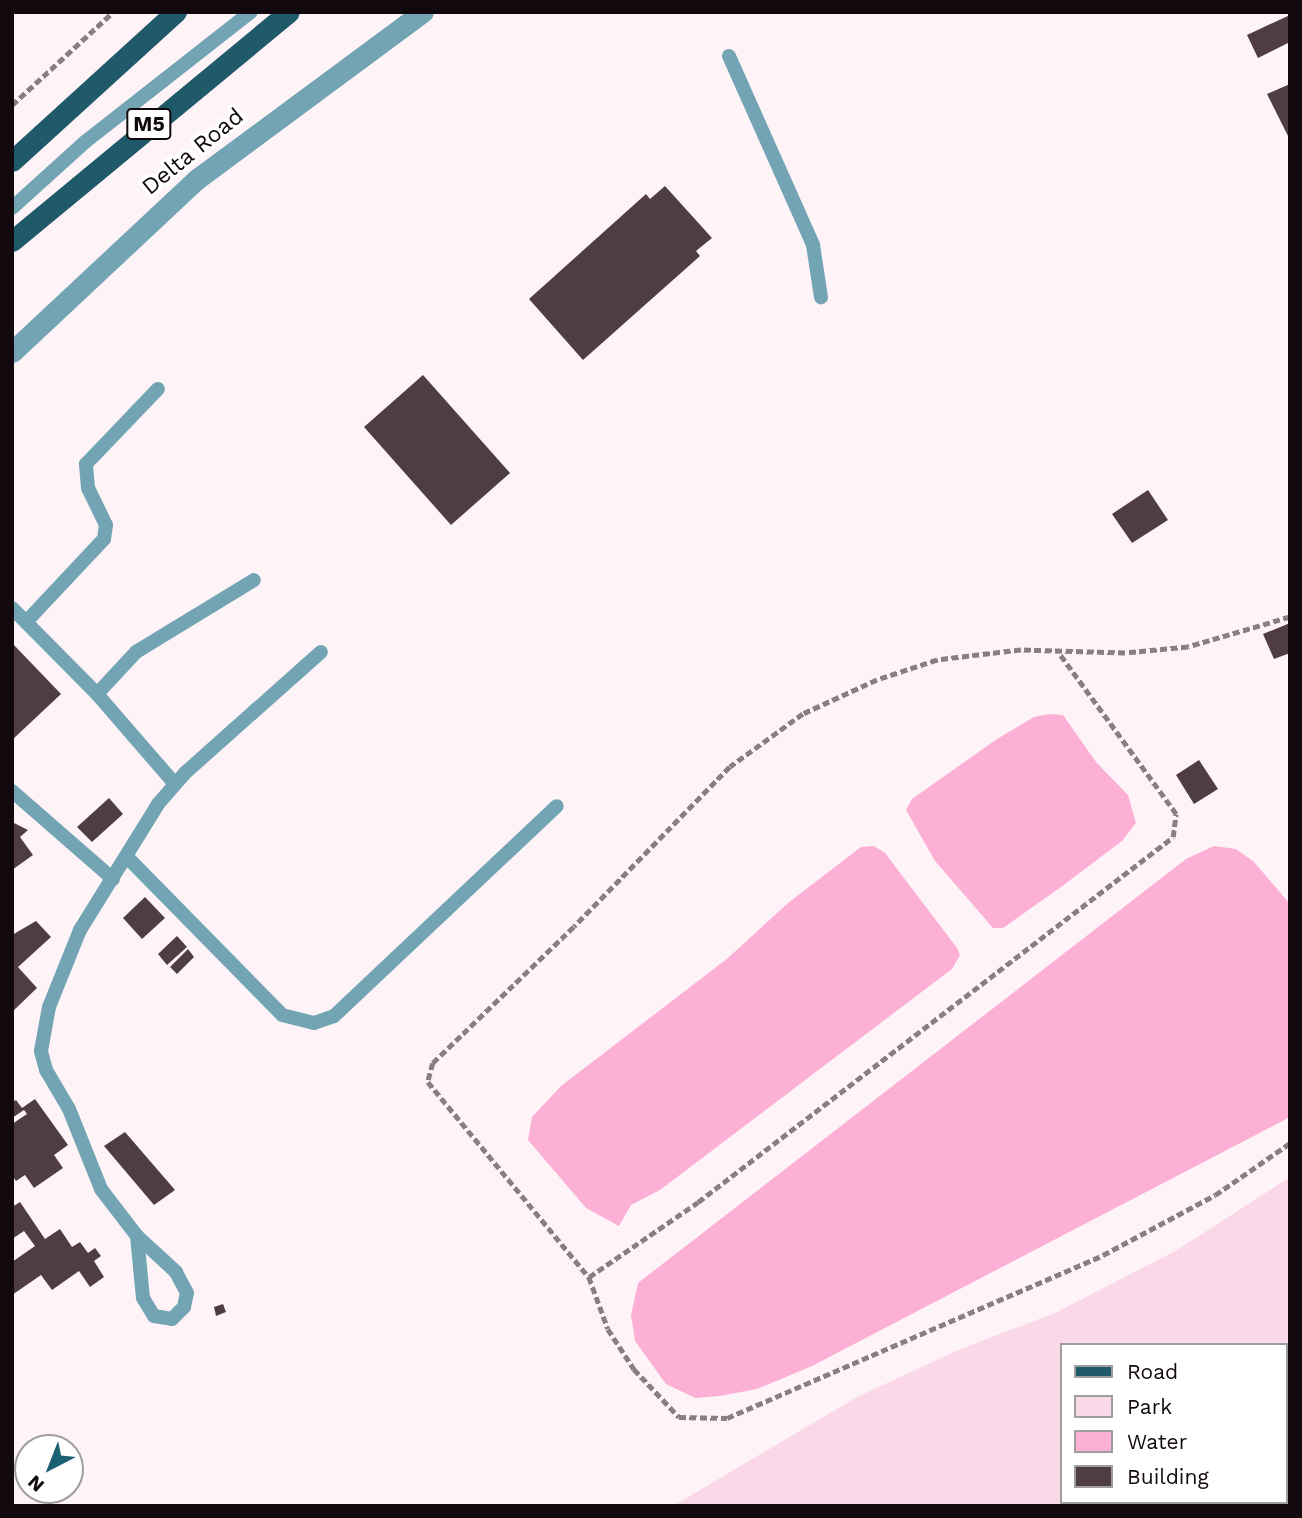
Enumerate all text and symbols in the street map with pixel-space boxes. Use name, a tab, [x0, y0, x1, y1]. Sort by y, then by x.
street label: Delta Road	[136, 103, 250, 201]
road number: M5	[126, 106, 172, 142]
legend	[1060, 1343, 1288, 1504]
text: Road	[1127, 1359, 1178, 1384]
text: Park	[1127, 1394, 1172, 1419]
text: Water	[1127, 1429, 1187, 1454]
north arrow	[14, 1434, 84, 1504]
text: Building	[1127, 1464, 1209, 1489]
text: N	[23, 1470, 49, 1497]

